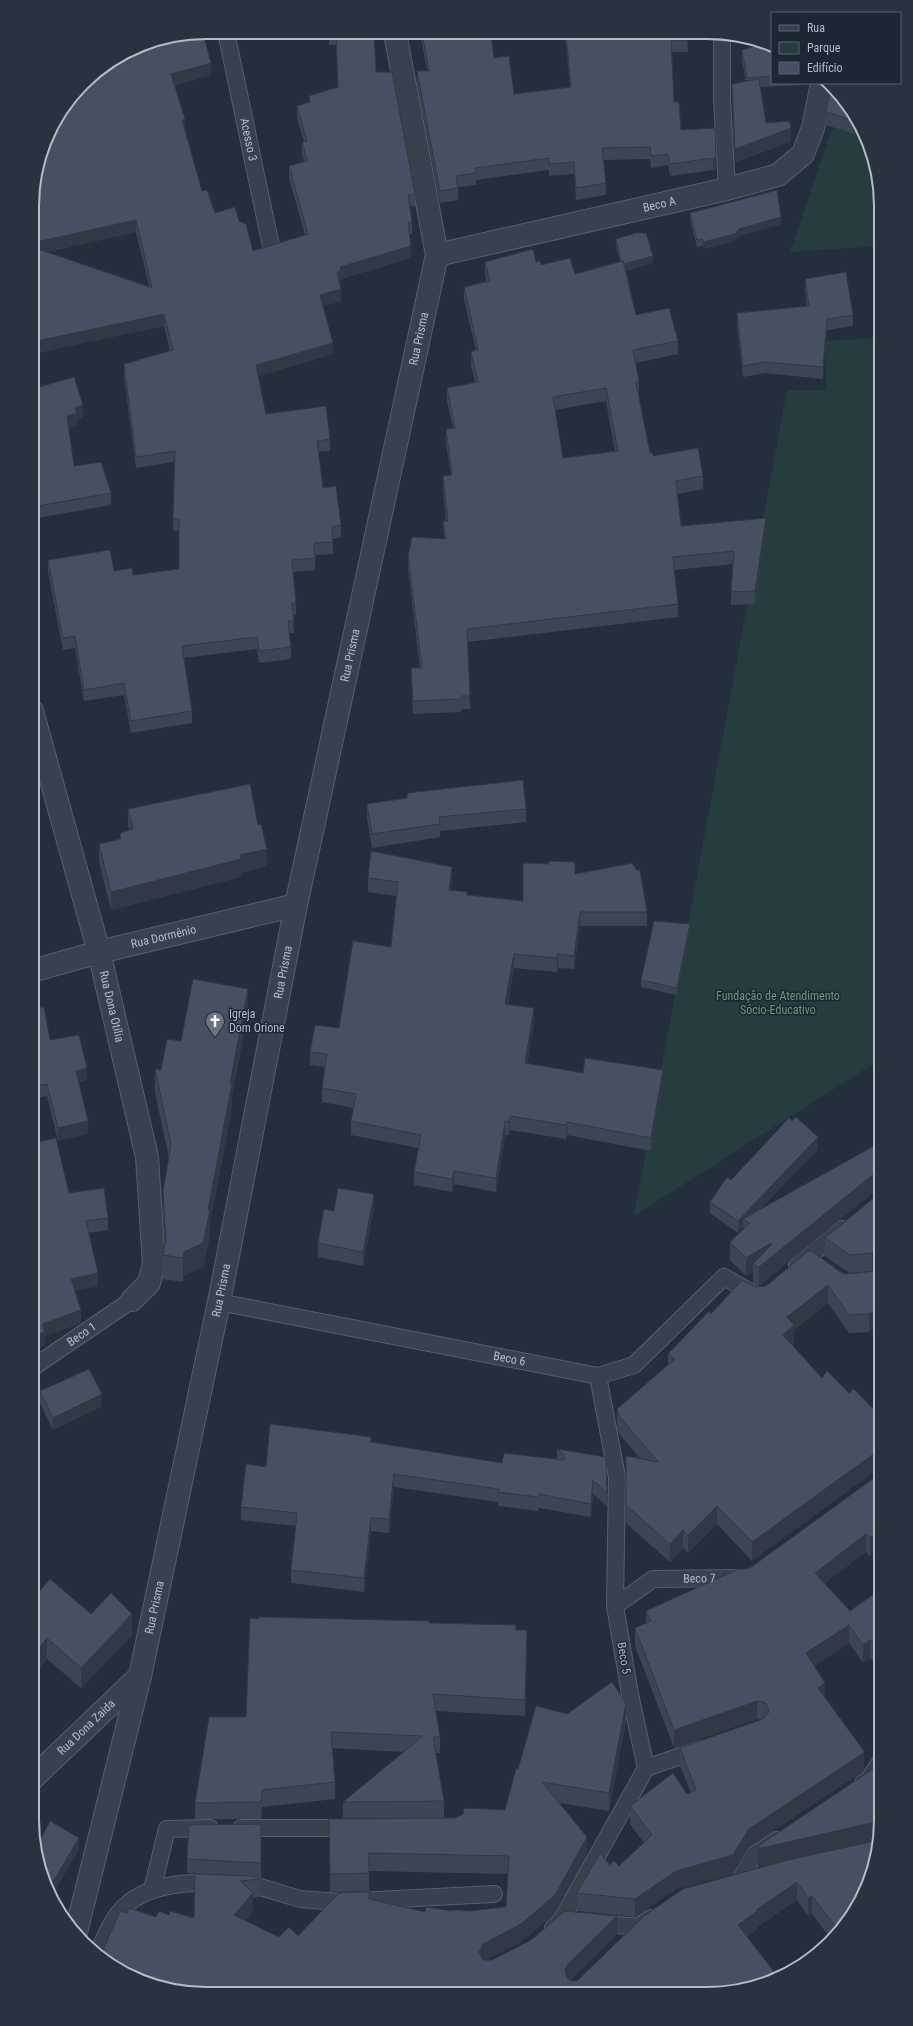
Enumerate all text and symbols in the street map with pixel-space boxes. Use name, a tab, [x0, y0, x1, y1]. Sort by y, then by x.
legend	[771, 12, 901, 84]
text: Rua	[807, 21, 825, 35]
text: Parque	[807, 41, 841, 55]
text: Edifício	[807, 61, 843, 75]
street label: Acesso 3	[237, 117, 260, 163]
street label: Beco A	[641, 194, 677, 215]
street label: Rua Prisma	[406, 311, 431, 367]
street label: Rua Prisma	[338, 627, 363, 683]
street label: Rua Dormênio	[130, 922, 198, 951]
street label: Rua Prisma	[271, 944, 295, 1000]
street label: Rua Dona Otília	[97, 969, 127, 1044]
park label: Fundação de Atendimento Sócio-Educativo	[716, 989, 840, 1017]
place label: Igreja Dom Orione	[229, 1007, 285, 1035]
church icon: Igreja Dom Orione	[204, 1010, 226, 1038]
street label: Rua Prisma	[209, 1262, 233, 1318]
street label: Beco 1	[64, 1319, 99, 1349]
street label: Beco 6	[492, 1349, 527, 1369]
street label: Beco 7	[683, 1571, 716, 1586]
street label: Rua Prisma	[142, 1579, 167, 1635]
street label: Beco 5	[614, 1641, 634, 1675]
street label: Rua Dona Zaida	[55, 1696, 118, 1758]

